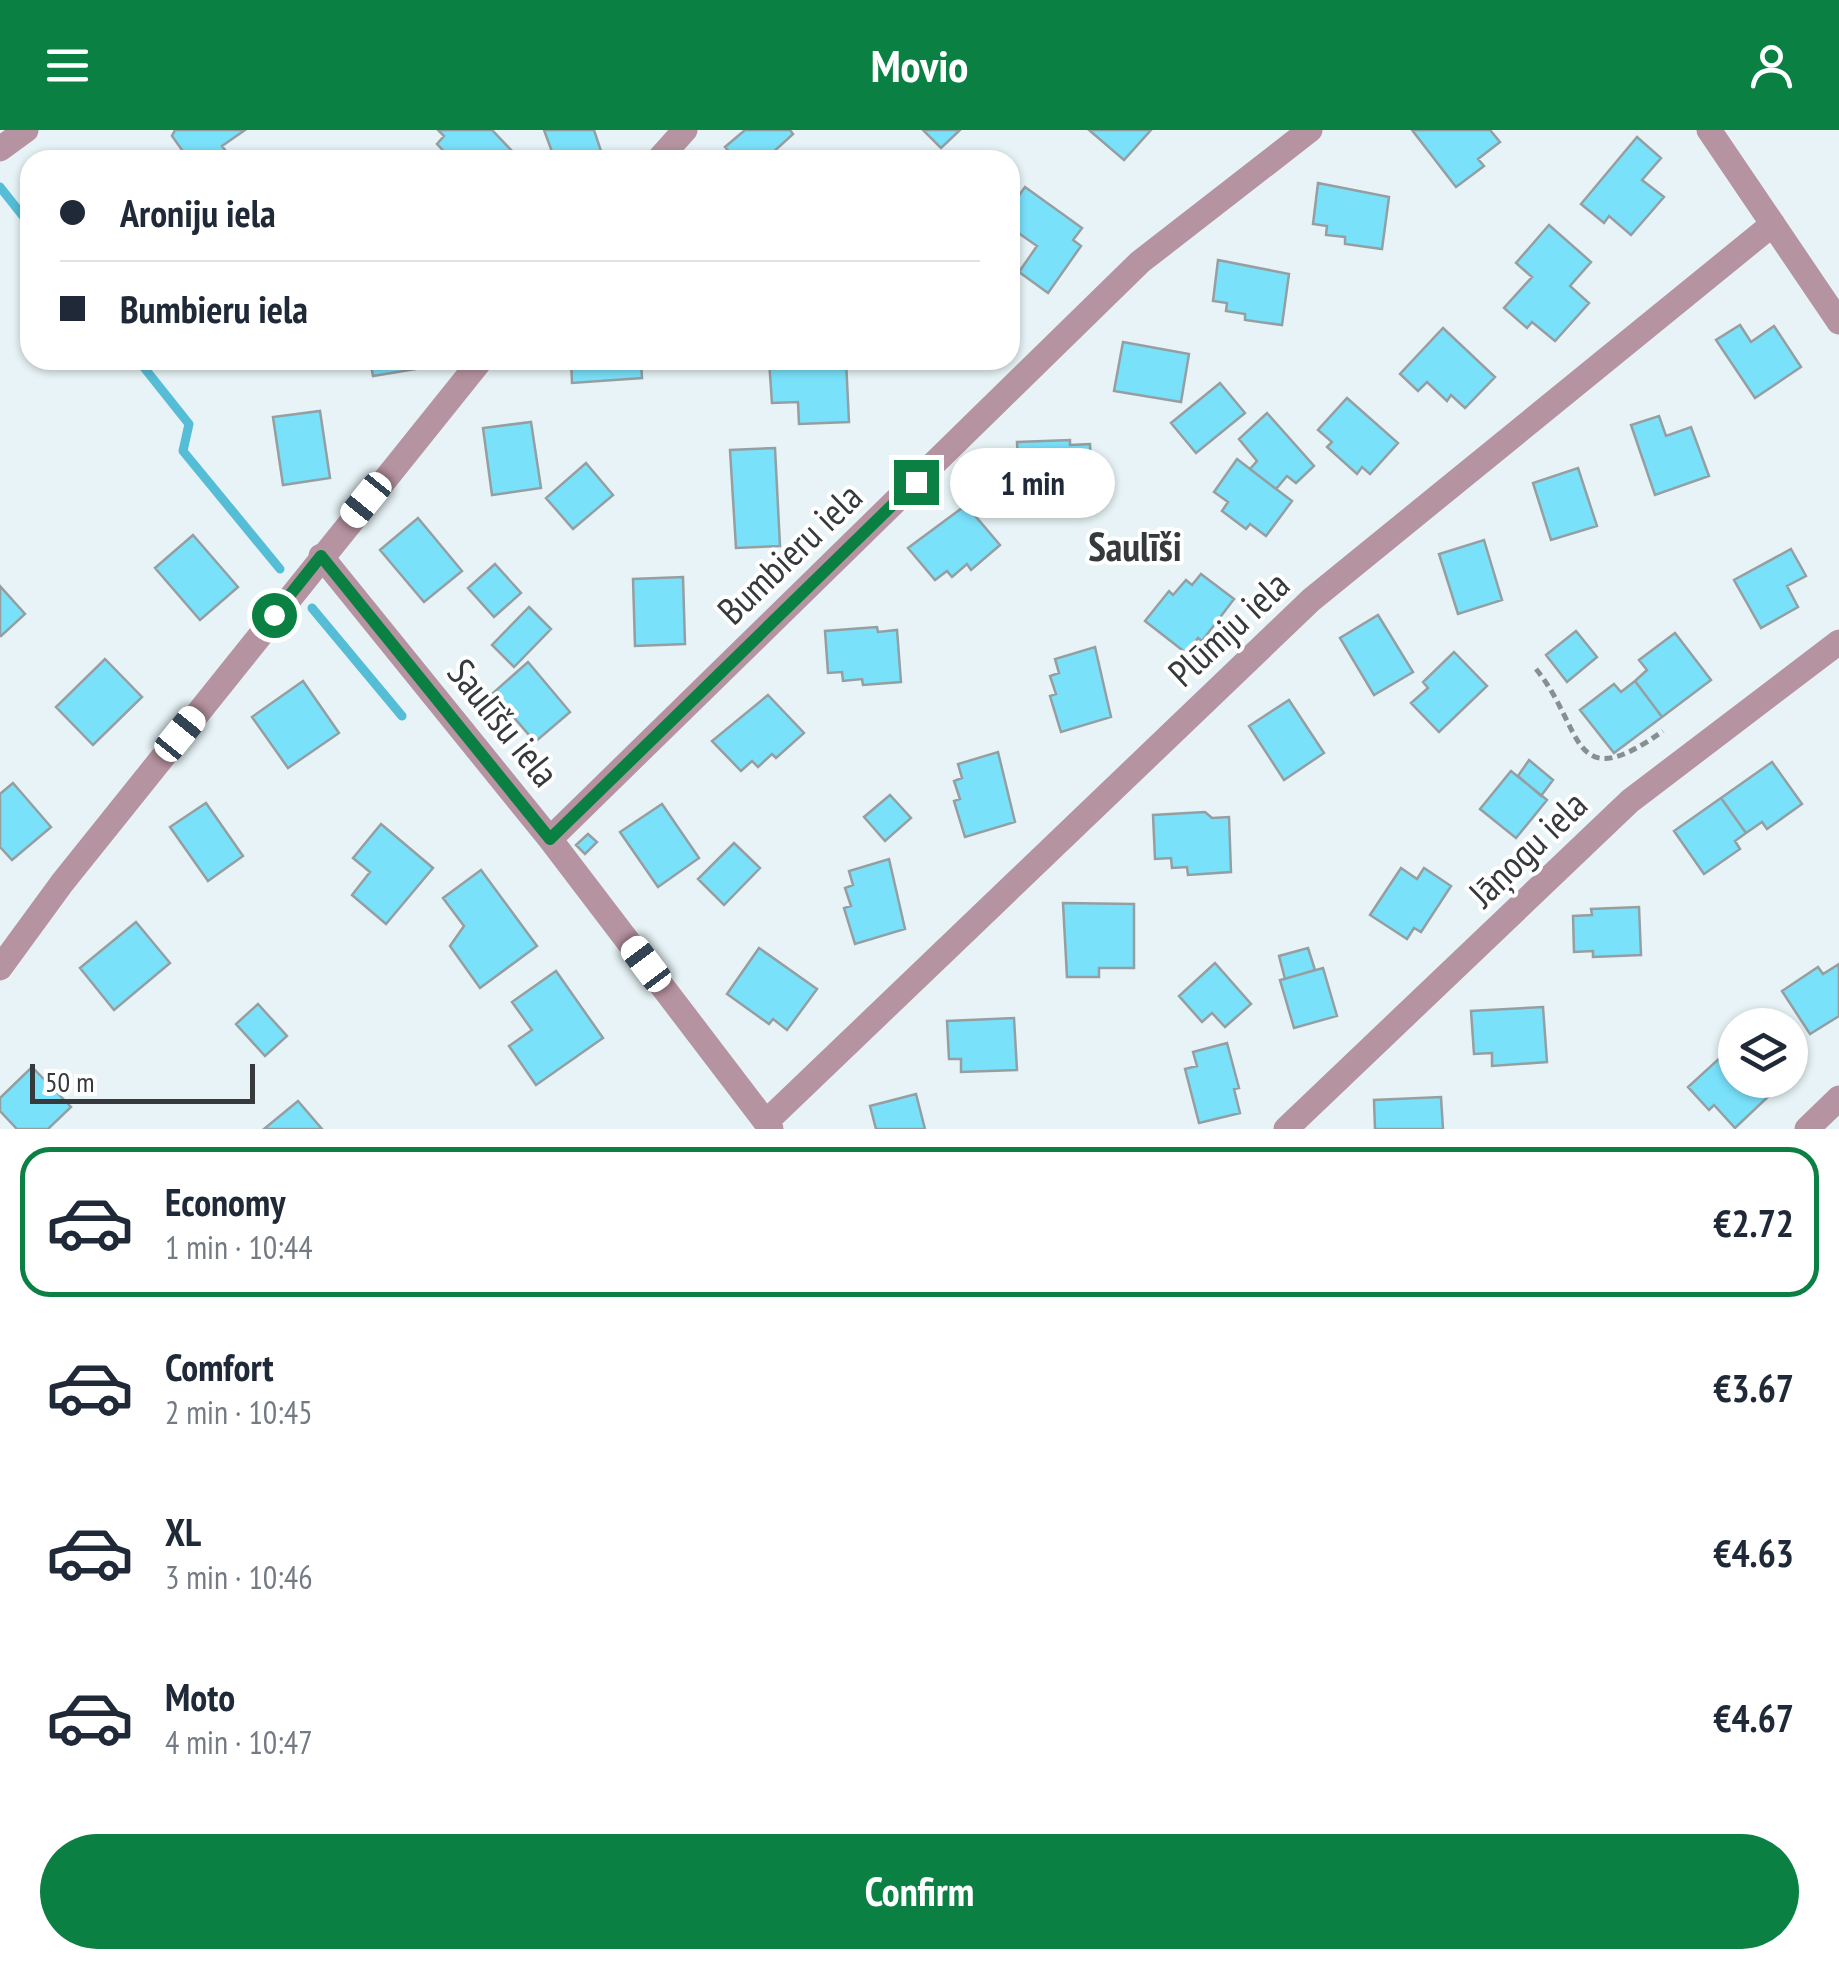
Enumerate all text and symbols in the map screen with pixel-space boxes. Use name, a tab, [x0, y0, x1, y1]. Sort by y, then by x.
text: Movio	[871, 36, 968, 94]
icon: menu	[40, 38, 95, 93]
icon: person	[1744, 38, 1799, 93]
text: Aroniju iela	[120, 188, 276, 237]
text: Bumbieru iela	[120, 284, 308, 333]
callout: 1 min	[951, 447, 1116, 517]
route end	[894, 460, 939, 505]
text: 1 min	[1000, 462, 1065, 504]
car	[335, 467, 397, 533]
street label: Bumbieru iela	[706, 472, 872, 634]
district label: Saulīši	[1088, 520, 1182, 572]
street label: Plūmju iela	[1157, 560, 1299, 696]
route start	[252, 593, 297, 638]
street label: Saulīšu iela	[438, 648, 570, 796]
car	[149, 701, 211, 767]
street label: Jāņogu iela	[1457, 780, 1597, 917]
car	[616, 931, 676, 997]
map controls	[1718, 1008, 1808, 1098]
button: layers	[1718, 1008, 1808, 1098]
scale bar	[30, 1059, 255, 1104]
text: 50 m	[45, 1063, 94, 1100]
icon: car	[45, 1177, 135, 1267]
text: Economy	[165, 1177, 285, 1226]
text: €2.72	[1713, 1198, 1794, 1247]
text: 1 min · 10:44	[165, 1226, 313, 1268]
icon: car	[45, 1342, 135, 1432]
text: Comfort	[165, 1342, 274, 1391]
text: €3.67	[1713, 1363, 1794, 1412]
text: 2 min · 10:45	[165, 1391, 313, 1433]
icon: car	[45, 1507, 135, 1597]
text: XL	[165, 1507, 201, 1556]
text: €4.63	[1713, 1528, 1794, 1577]
text: 3 min · 10:46	[165, 1556, 313, 1598]
icon: car	[45, 1672, 135, 1762]
text: Moto	[165, 1672, 235, 1721]
text: €4.67	[1713, 1693, 1794, 1742]
text: 4 min · 10:47	[165, 1721, 313, 1763]
button: Confirm	[40, 1834, 1799, 1949]

